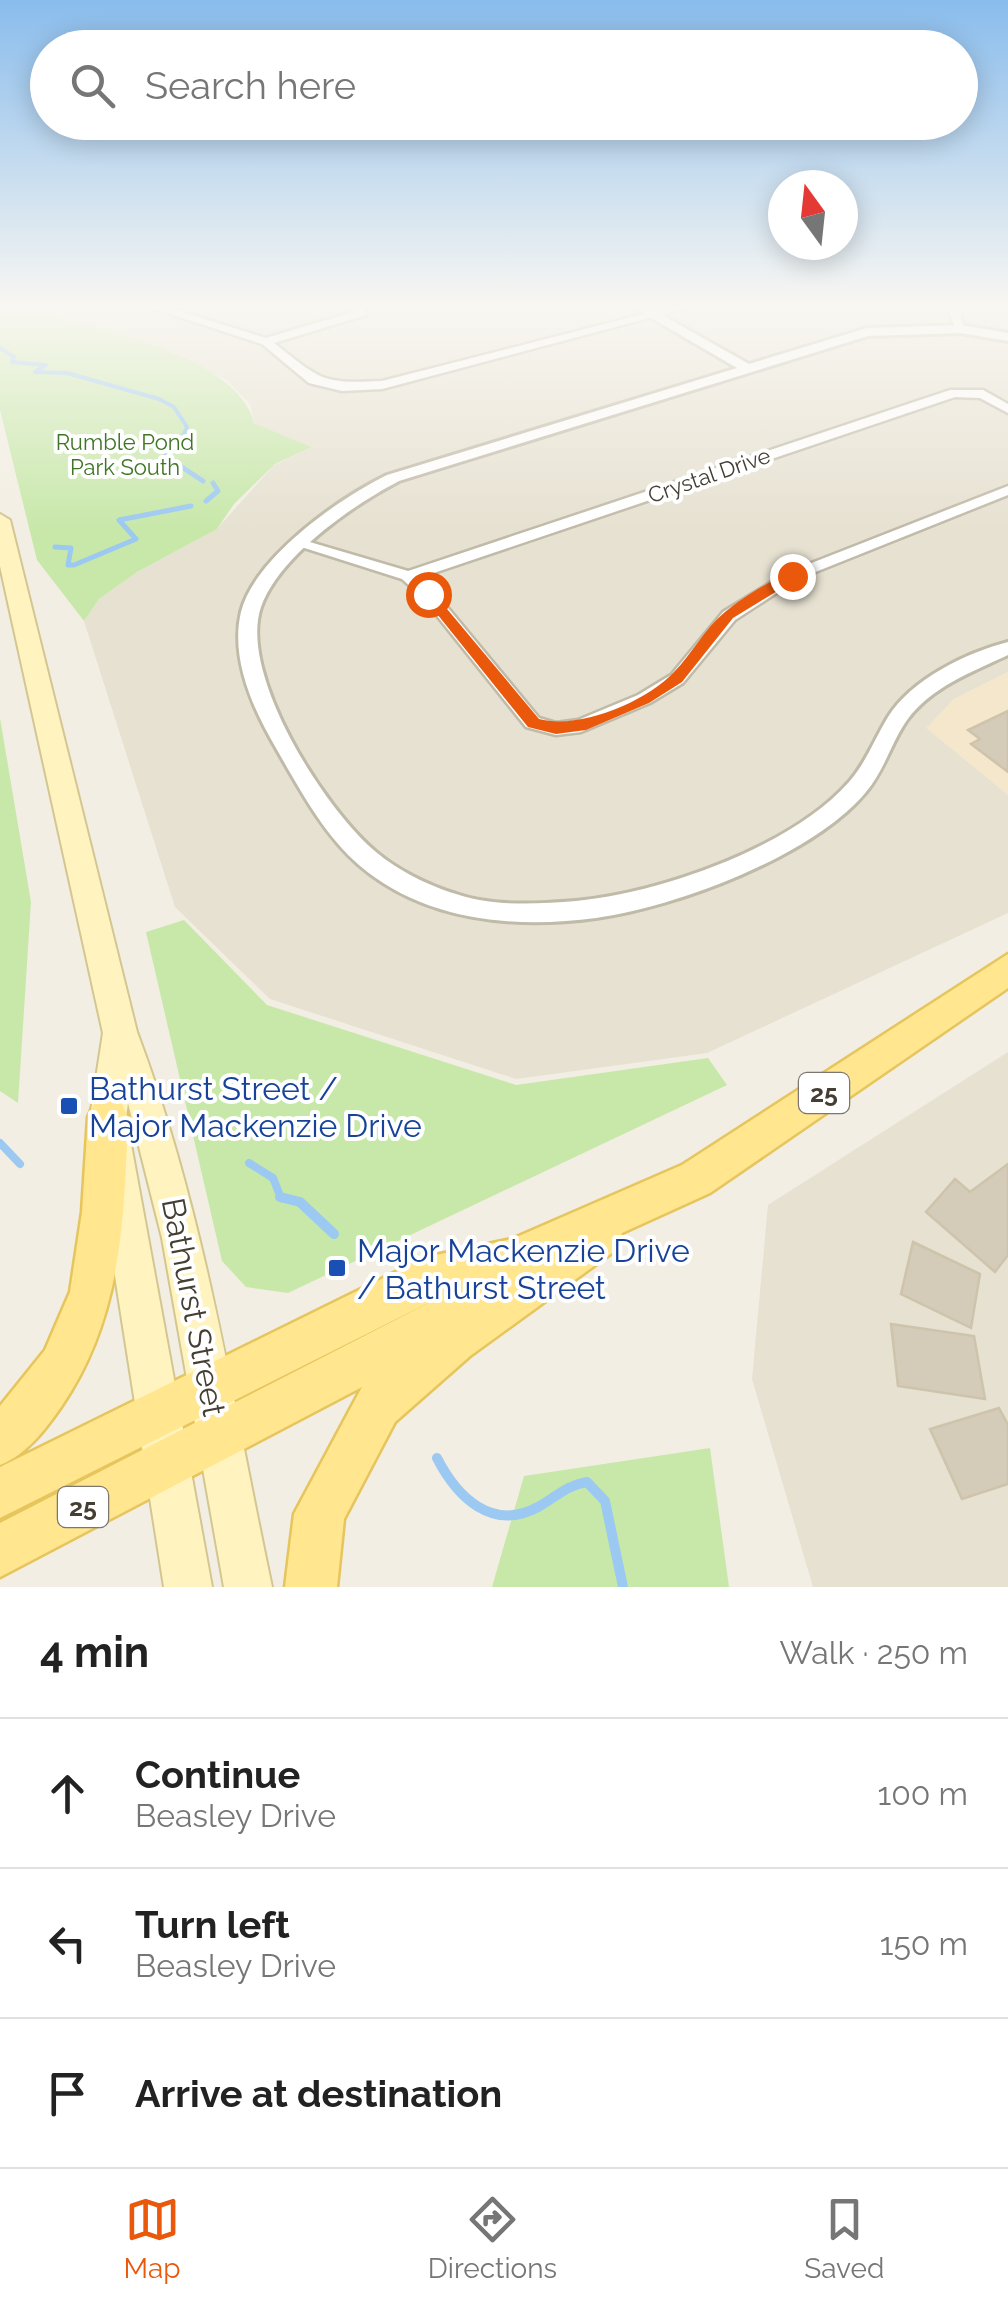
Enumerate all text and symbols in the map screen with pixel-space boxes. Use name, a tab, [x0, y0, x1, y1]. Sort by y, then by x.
search box	[30, 30, 978, 140]
icon: search	[65, 58, 120, 113]
text: Search here	[145, 63, 356, 108]
north arrow	[768, 170, 858, 260]
park label: Rumble Pond Park South	[56, 429, 194, 480]
street label: Crystal Drive	[644, 442, 774, 508]
route end	[770, 554, 816, 600]
route start	[406, 572, 452, 618]
place label: Bathurst Street / Major Mackenzie Drive	[89, 1070, 422, 1144]
road number: 25	[799, 1073, 849, 1113]
marker: Bathurst Street / Major Mackenzie Drive	[58, 1095, 80, 1117]
street label: Bathurst Street	[155, 1195, 233, 1419]
place label: Major Mackenzie Drive / Bathurst Street	[357, 1232, 690, 1306]
marker: Major Mackenzie Drive / Bathurst Street	[326, 1257, 348, 1279]
road number: 25	[58, 1487, 108, 1527]
text: 4 min	[40, 1628, 149, 1677]
text: Walk · 250 m	[779, 1634, 968, 1671]
text: Continue	[135, 1752, 300, 1797]
icon: ahead	[40, 1766, 95, 1821]
text: 100 m	[878, 1775, 968, 1812]
text: Beasley Drive	[135, 1797, 336, 1834]
text: Turn left	[135, 1902, 290, 1947]
icon: left	[40, 1916, 95, 1971]
text: 150 m	[880, 1925, 968, 1962]
text: Beasley Drive	[135, 1947, 336, 1984]
icon: arrive	[40, 2066, 95, 2121]
text: Arrive at destination	[135, 2071, 502, 2116]
tab: Map	[124, 2192, 181, 2285]
tab: Directions	[428, 2192, 557, 2285]
tab: Saved	[804, 2192, 884, 2285]

